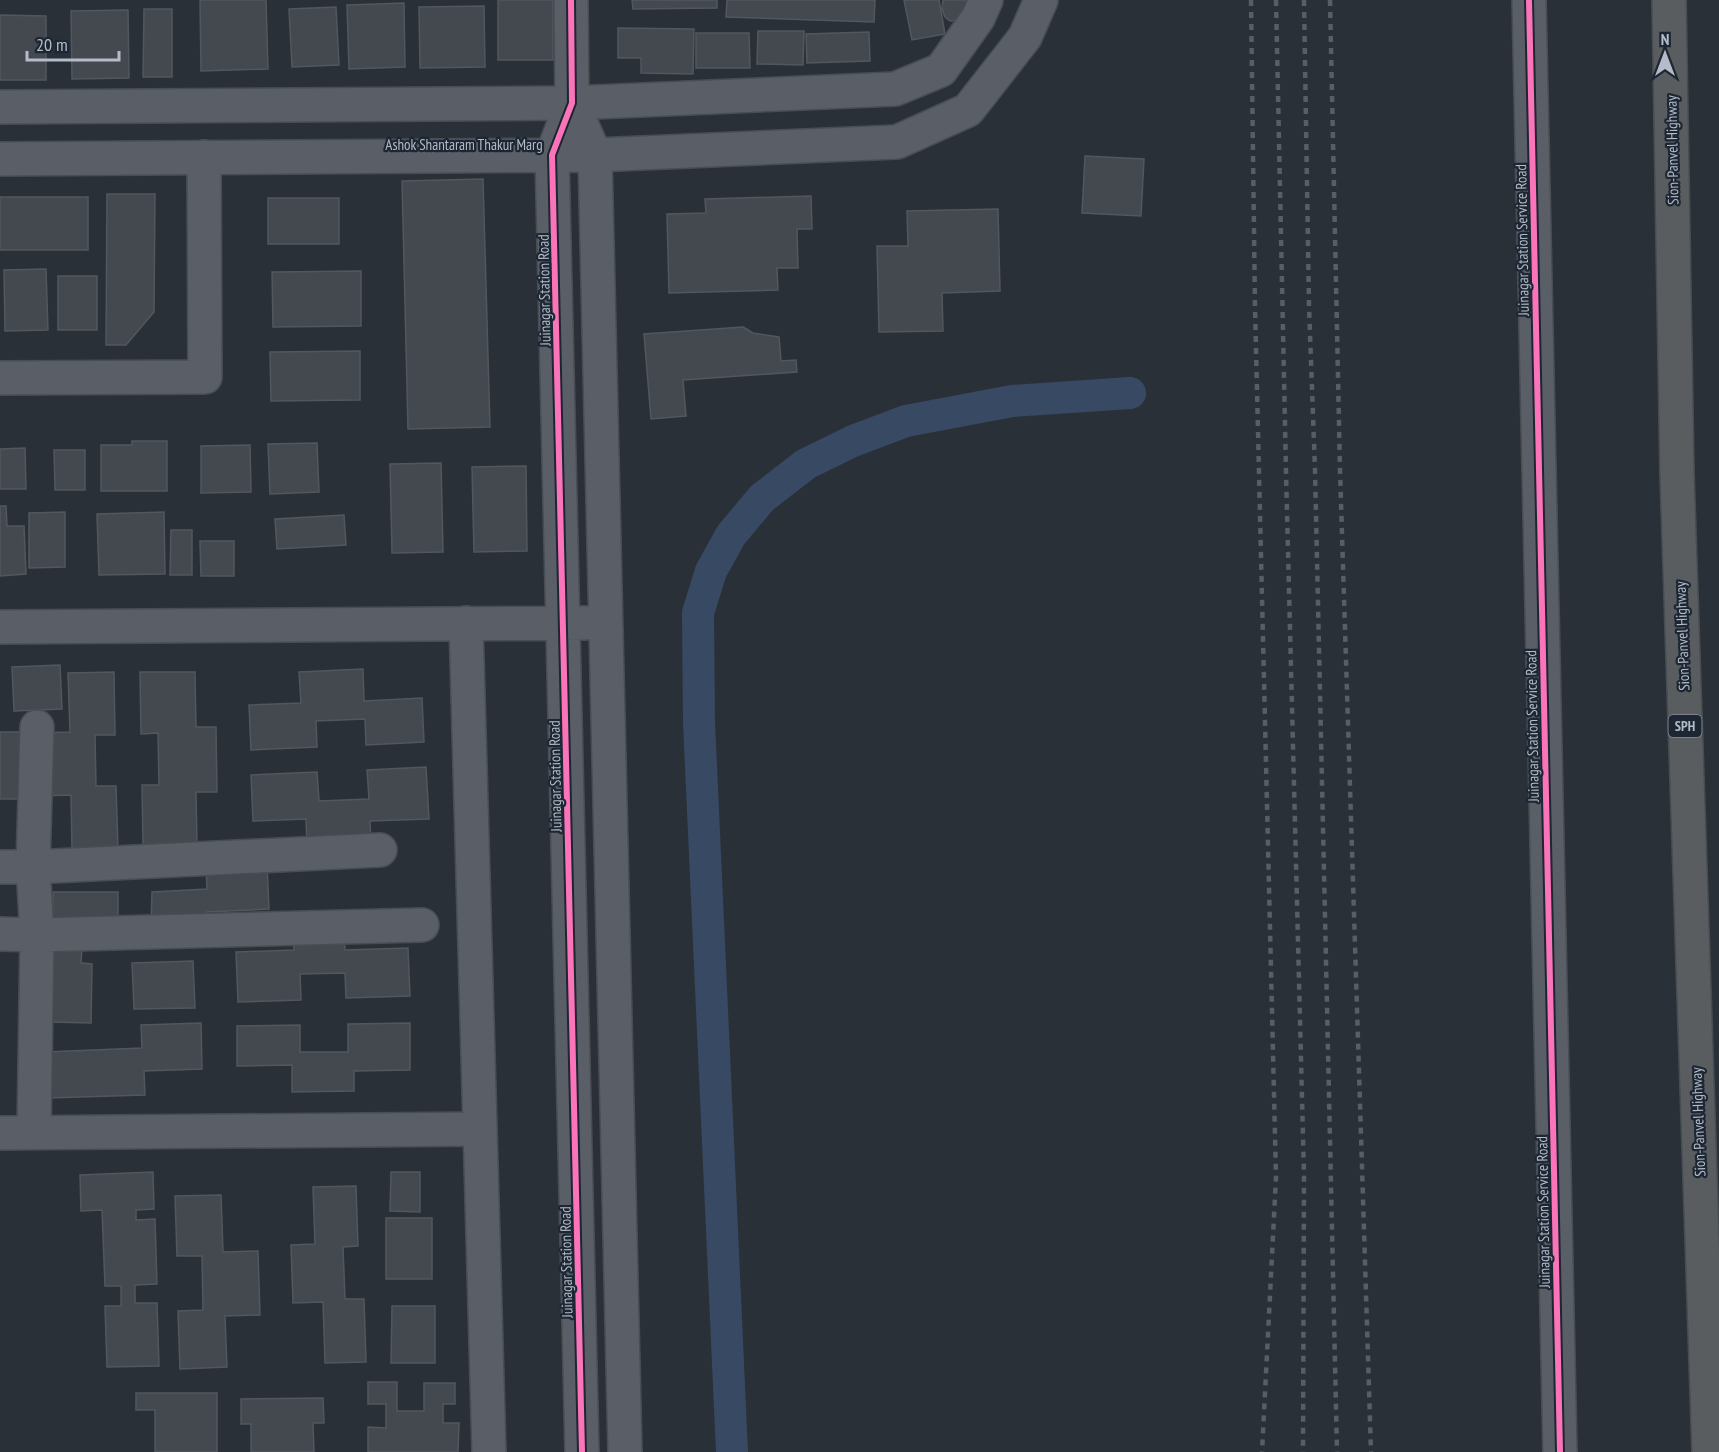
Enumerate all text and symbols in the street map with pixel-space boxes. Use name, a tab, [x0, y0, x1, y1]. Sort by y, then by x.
scale bar	[27, 24, 118, 62]
north arrow	[1635, 24, 1695, 84]
text: N	[1661, 29, 1669, 49]
text: 20 m	[36, 33, 68, 56]
street label: Sion-Panvel Highway	[1662, 95, 1682, 205]
street label: Ashok Shantaram Thakur Marg	[385, 135, 543, 154]
street label: Juinagar Station Service Road	[1511, 164, 1533, 317]
street label: Juinagar Station Road	[534, 234, 554, 347]
street label: Sion-Panvel Highway	[1671, 581, 1693, 691]
street label: Juinagar Station Service Road	[1521, 650, 1543, 803]
road number: SPH	[1668, 715, 1702, 737]
street label: Juinagar Station Road	[545, 720, 565, 833]
street label: Sion-Panvel Highway	[1687, 1067, 1709, 1177]
street label: Juinagar Station Service Road	[1532, 1136, 1554, 1289]
street label: Juinagar Station Road	[556, 1206, 576, 1319]

